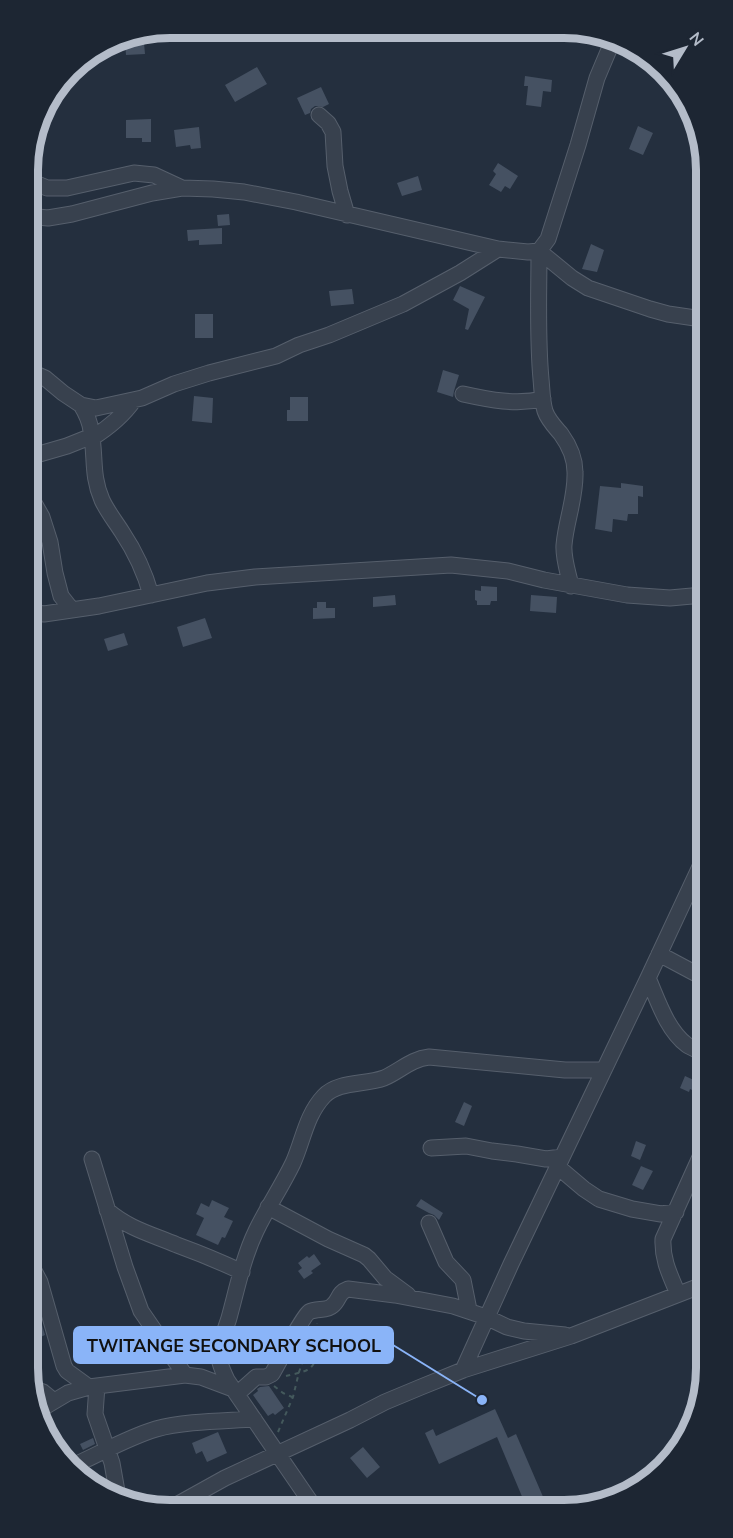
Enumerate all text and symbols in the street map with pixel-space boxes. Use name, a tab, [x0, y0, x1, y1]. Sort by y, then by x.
north arrow	[655, 18, 715, 78]
text: N	[684, 28, 708, 51]
callout: TWITANGE SECONDARY SCHOOL	[74, 1327, 393, 1363]
text: TWITANGE SECONDARY SCHOOL	[87, 1334, 381, 1358]

